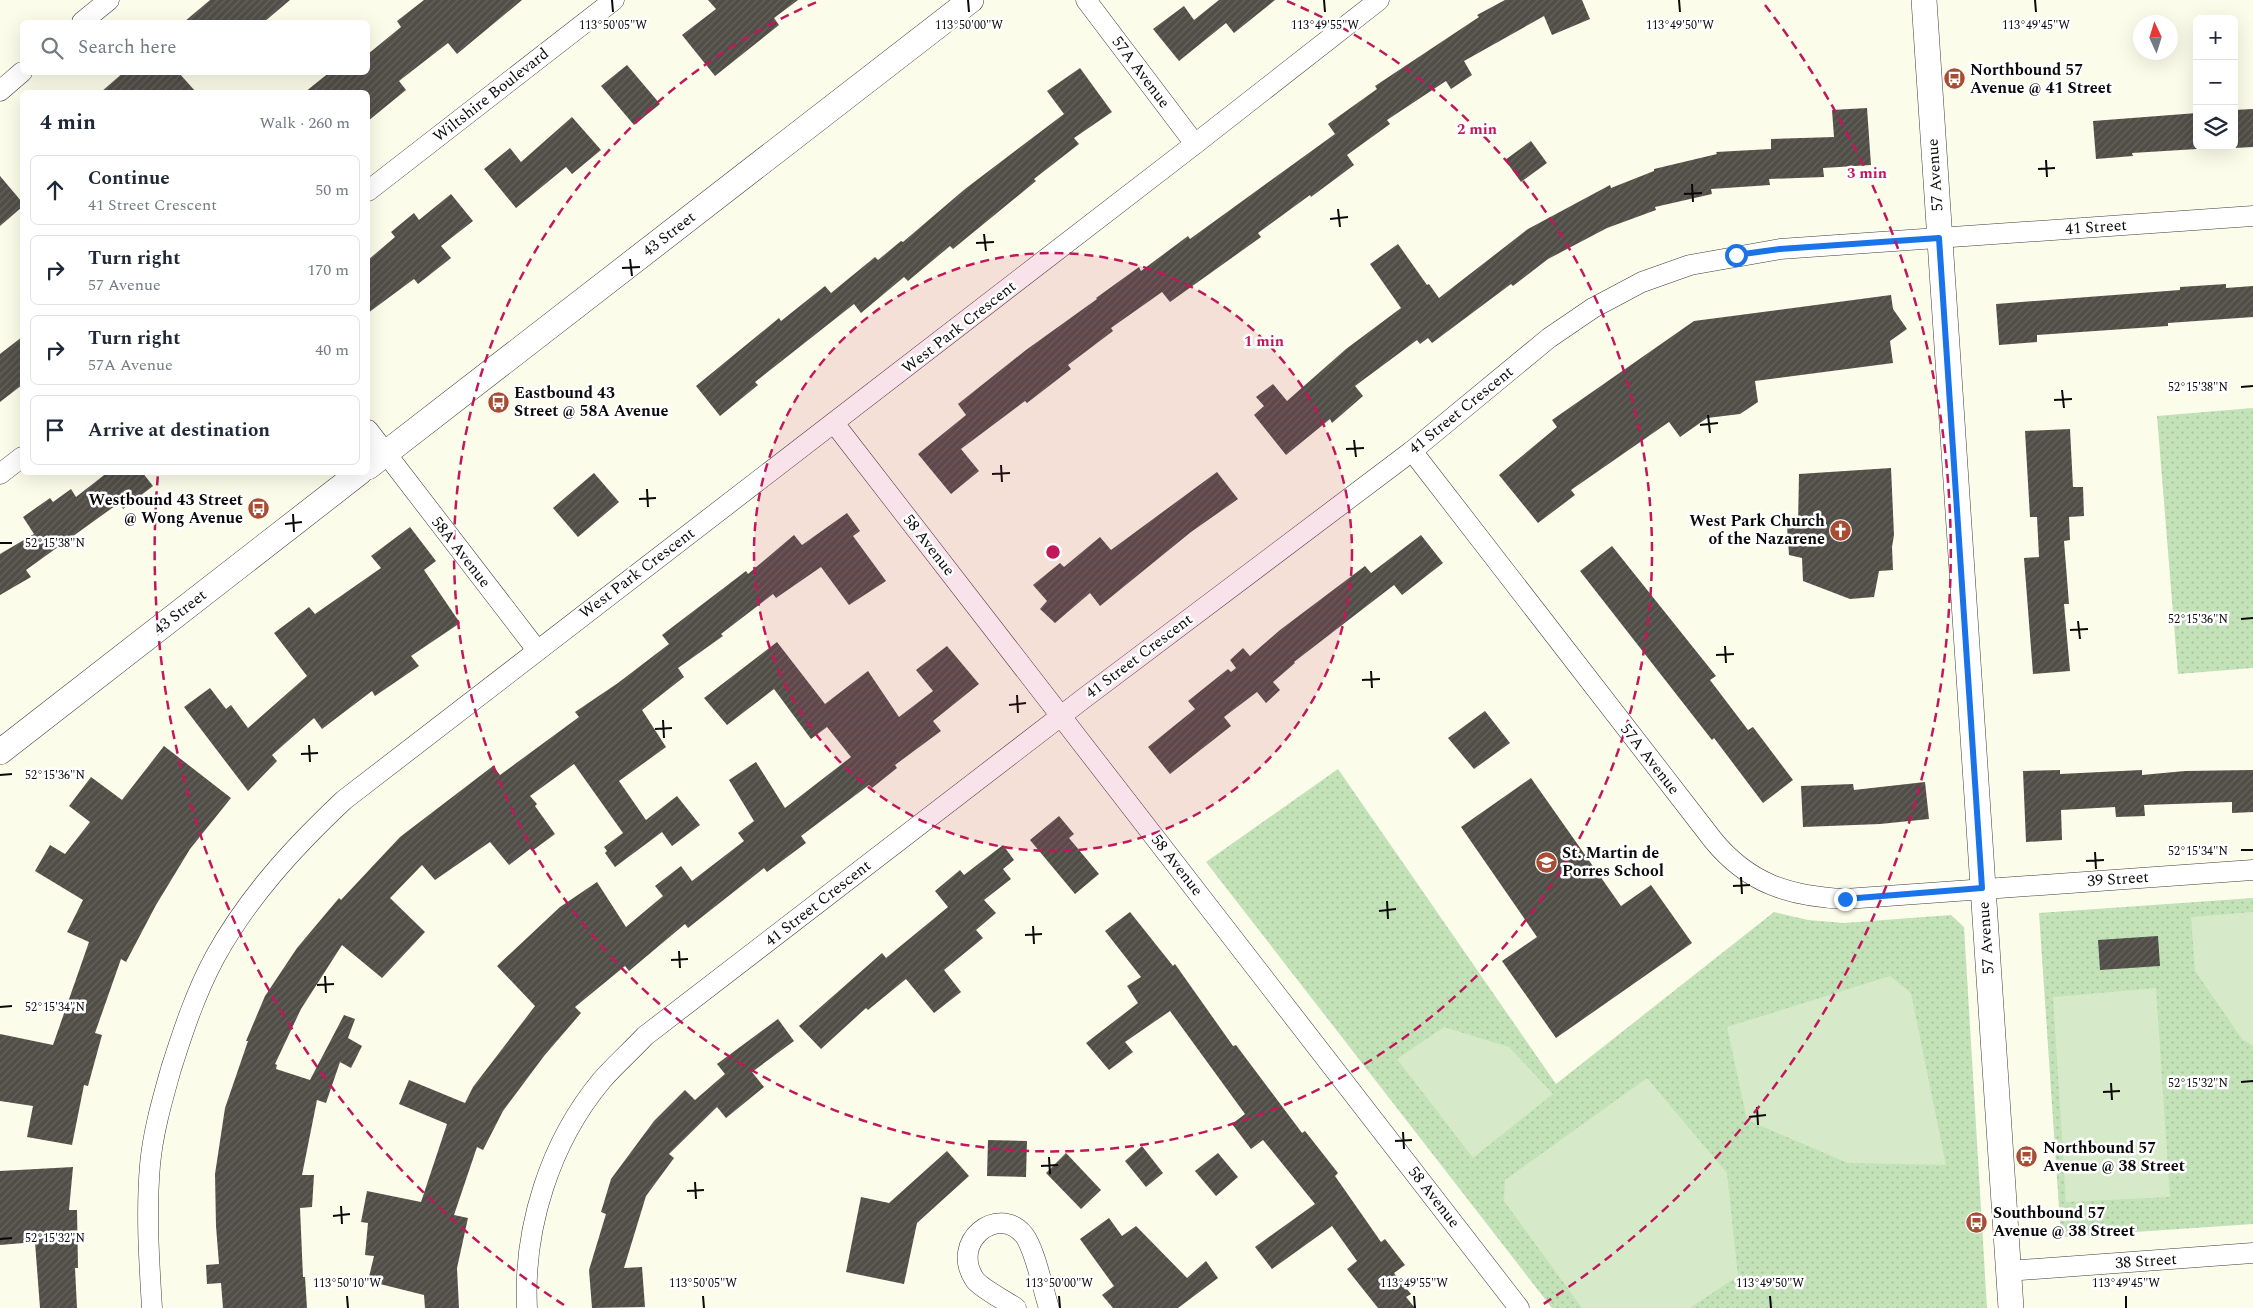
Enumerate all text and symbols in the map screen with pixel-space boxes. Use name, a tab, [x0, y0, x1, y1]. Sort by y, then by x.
north arrow	[2133, 15, 2178, 60]
map controls	[2193, 15, 2238, 150]
button: +	[2193, 15, 2238, 60]
text: 113°50'05"W	[579, 16, 647, 35]
text: 113°50'00"W	[935, 16, 1003, 35]
text: 113°49'55"W	[1291, 16, 1359, 35]
text: 113°49'50"W	[1646, 16, 1714, 35]
text: 113°49'45"W	[2002, 16, 2070, 35]
search box	[20, 20, 370, 75]
street label: 57A Avenue	[1106, 31, 1176, 113]
text: Search here	[78, 33, 177, 62]
icon: search	[38, 34, 66, 62]
street label: Wiltshire Boulevard	[428, 42, 554, 148]
place label: Northbound 57 Avenue @ 41 Street	[1970, 58, 2112, 100]
button: −	[2193, 60, 2238, 105]
bus stop icon: Northbound 57 Avenue @ 41 Street	[1942, 67, 1966, 91]
button: layers	[2193, 105, 2238, 150]
text: 4 min	[40, 107, 96, 139]
text: Walk · 260 m	[259, 111, 350, 135]
text: 2 min	[1457, 118, 1497, 141]
street label: 57 Avenue	[1920, 138, 1950, 212]
text: 3 min	[1847, 162, 1887, 185]
text: Continue	[88, 164, 170, 193]
icon: ahead	[41, 176, 69, 204]
text: 50 m	[315, 178, 349, 202]
text: 41 Street Crescent	[88, 193, 217, 217]
street label: 43 Street	[637, 205, 701, 263]
street label: 41 Street	[2064, 213, 2128, 241]
text: Turn right	[88, 244, 181, 273]
route start	[1725, 244, 1748, 267]
icon: right	[41, 256, 69, 284]
text: 170 m	[307, 258, 349, 282]
text: 57 Avenue	[88, 273, 161, 297]
street label: West Park Crescent	[897, 274, 1022, 379]
text: Turn right	[88, 324, 181, 353]
text: 1 min	[1244, 330, 1284, 353]
icon: right	[41, 336, 69, 364]
text: 40 m	[315, 338, 349, 362]
text: 57A Avenue	[88, 353, 173, 377]
street label: 41 Street Crescent	[1403, 360, 1519, 460]
text: 52°15'38"N	[2168, 378, 2228, 397]
place label: Eastbound 43 Street @ 58A Avenue	[514, 381, 668, 423]
bus stop icon: Eastbound 43 Street @ 58A Avenue	[486, 390, 510, 414]
icon: arrive	[41, 416, 69, 444]
text: Arrive at destination	[88, 416, 270, 445]
place label: Westbound 43 Street @ Wong Avenue	[89, 488, 243, 530]
bus stop icon: Westbound 43 Street @ Wong Avenue	[247, 497, 271, 521]
street label: 58 Avenue	[897, 509, 961, 581]
place label: West Park Church of the Nazarene	[1689, 509, 1825, 551]
street label: 58A Avenue	[425, 511, 497, 593]
church icon: West Park Church of the Nazarene	[1829, 518, 1853, 542]
street label: West Park Crescent	[574, 521, 700, 625]
text: 52°15'38"N	[25, 534, 85, 553]
centre of rings	[1044, 543, 1062, 561]
street label: 43 Street	[148, 583, 212, 641]
street label: 41 Street Crescent	[1080, 607, 1198, 704]
text: 52°15'36"N	[2168, 610, 2228, 629]
street label: 57A Avenue	[1614, 718, 1686, 800]
text: 52°15'36"N	[25, 766, 85, 785]
street label: 58 Avenue	[1145, 829, 1209, 901]
place label: St. Martin de Porres School	[1562, 841, 1664, 883]
text: 52°15'34"N	[2168, 842, 2228, 861]
school or university icon: St. Martin de Porres School	[1534, 850, 1558, 874]
street label: 41 Street Crescent	[760, 854, 876, 952]
street label: 39 Street	[2086, 865, 2150, 893]
route end	[1834, 888, 1857, 911]
street label: 57 Avenue	[1971, 901, 2001, 975]
text: 52°15'34"N	[25, 998, 85, 1017]
text: 52°15'32"N	[2168, 1074, 2228, 1093]
place label: Northbound 57 Avenue @ 38 Street	[2043, 1136, 2185, 1178]
bus stop icon: Northbound 57 Avenue @ 38 Street	[2015, 1145, 2039, 1169]
street label: 58 Avenue	[1402, 1161, 1466, 1233]
place label: Southbound 57 Avenue @ 38 Street	[1993, 1201, 2135, 1243]
bus stop icon: Southbound 57 Avenue @ 38 Street	[1965, 1210, 1989, 1234]
text: 52°15'32"N	[25, 1229, 85, 1248]
street label: 38 Street	[2114, 1247, 2178, 1275]
text: 113°50'10"W	[313, 1274, 381, 1293]
text: 113°50'05"W	[669, 1274, 737, 1293]
text: 113°50'00"W	[1025, 1274, 1093, 1293]
text: 113°49'55"W	[1380, 1274, 1448, 1293]
text: 113°49'50"W	[1736, 1274, 1804, 1293]
text: 113°49'45"W	[2092, 1274, 2160, 1293]

